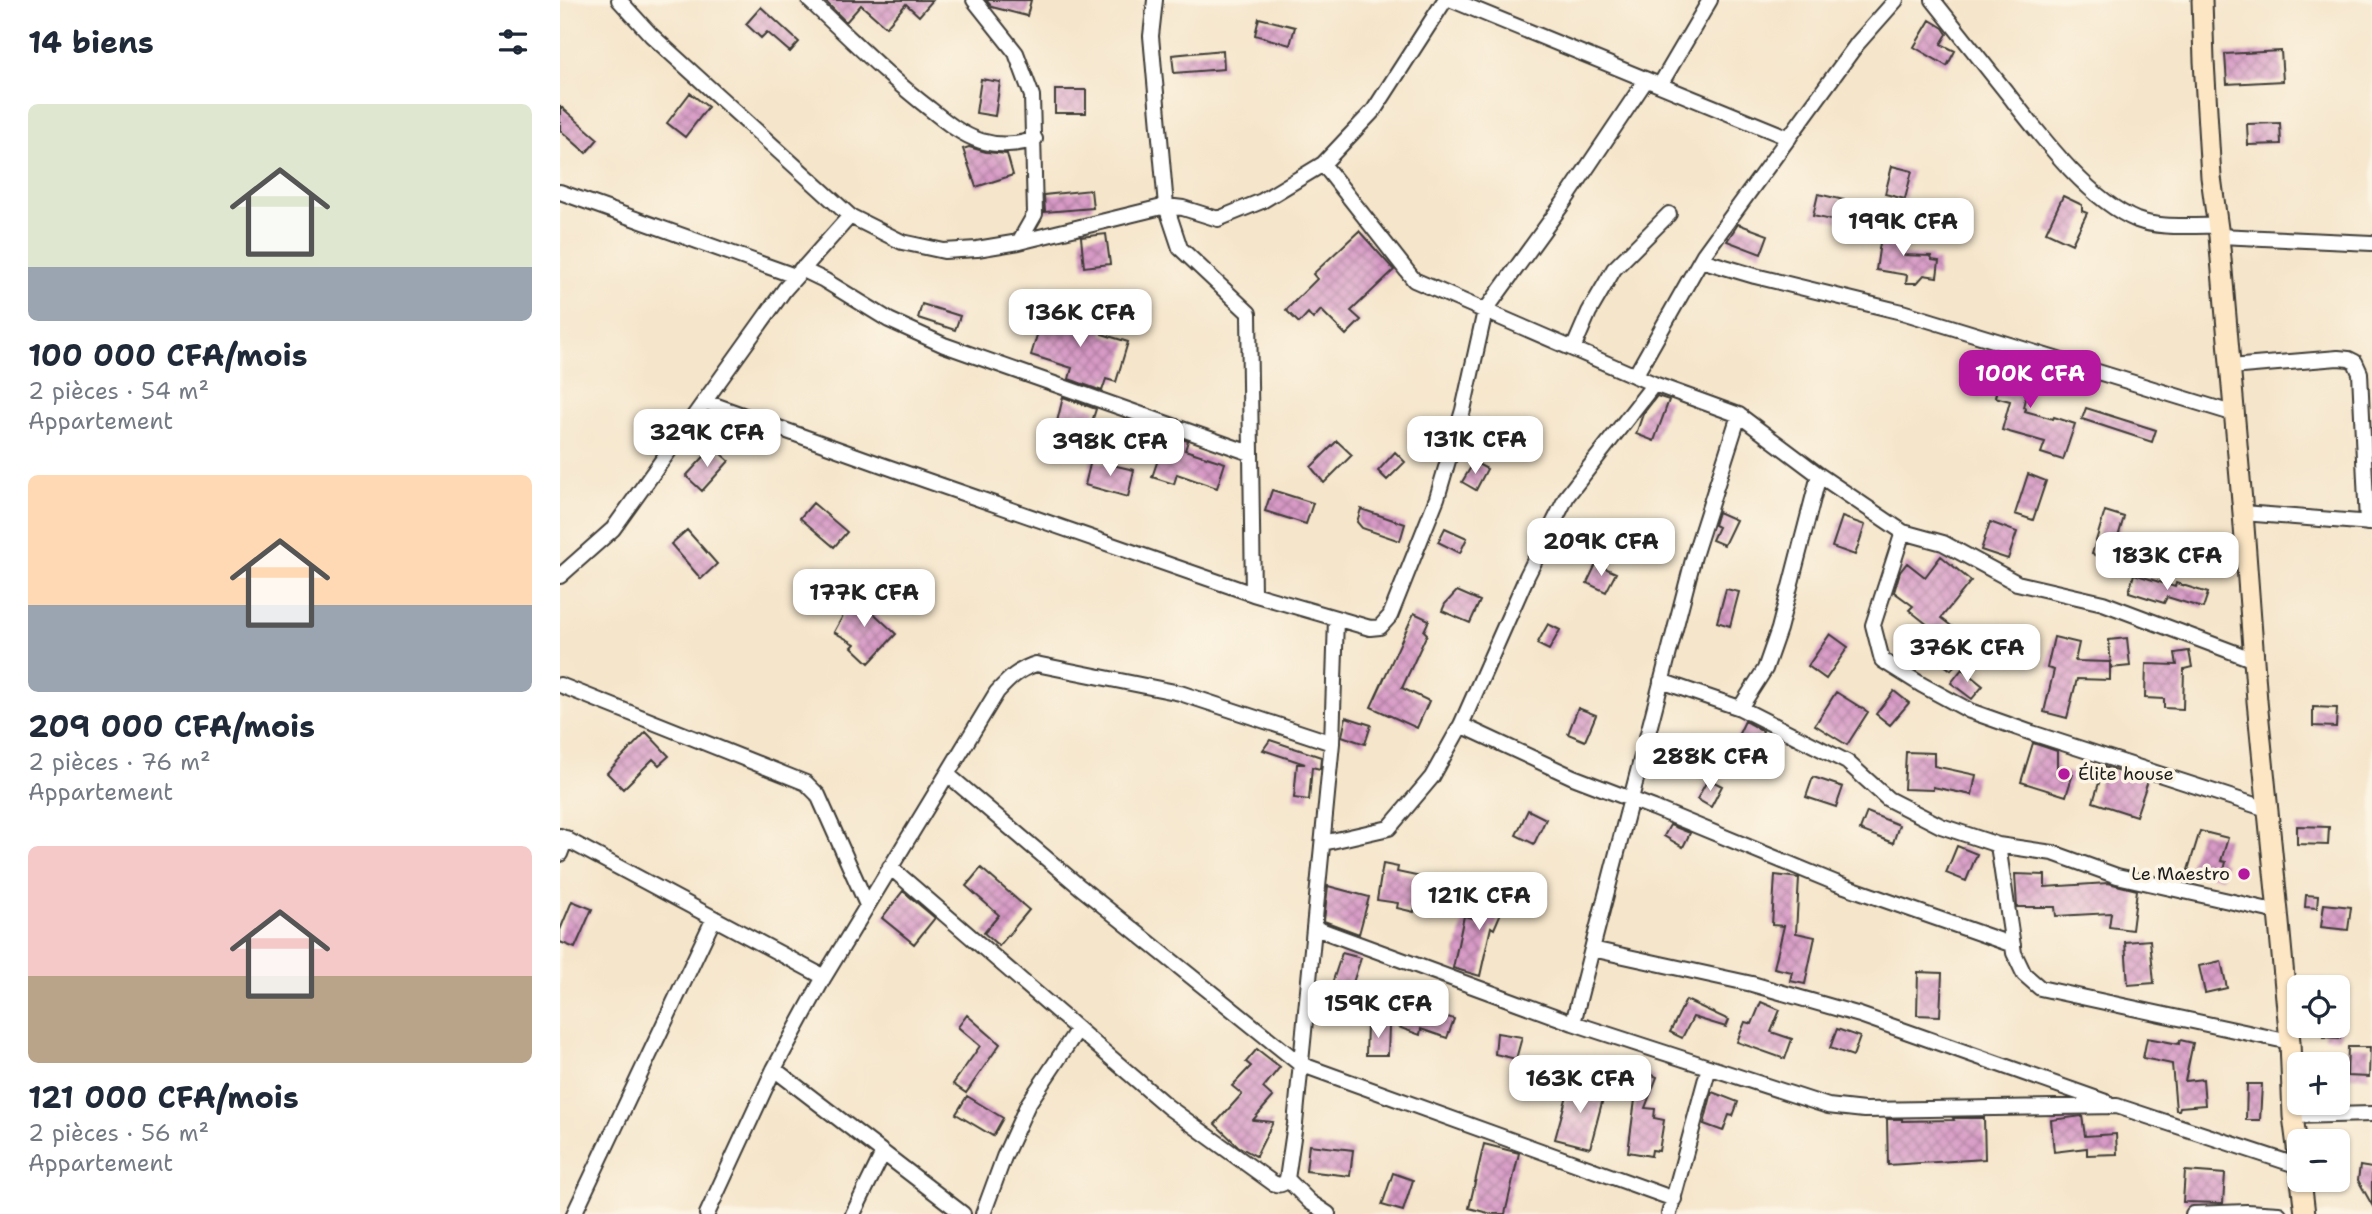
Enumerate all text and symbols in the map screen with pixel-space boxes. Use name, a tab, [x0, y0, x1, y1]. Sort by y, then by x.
text: 14 biens	[28, 22, 154, 63]
icon: filters	[494, 23, 532, 61]
icon: home	[217, 149, 343, 275]
pin: 199K CFA	[1831, 198, 1975, 258]
text: 199K CFA	[1848, 206, 1958, 236]
pin: 136K CFA	[1008, 290, 1152, 349]
text: 136K CFA	[1025, 297, 1135, 327]
text: 100 000 CFA/mois	[28, 335, 307, 376]
pin: 100K CFA	[1958, 350, 2102, 410]
text: 100K CFA	[1975, 358, 2085, 388]
text: 2 pièces · 54 m²	[28, 376, 209, 406]
text: Appartement	[28, 406, 173, 436]
pin: 329K CFA	[635, 410, 779, 469]
pin: 131K CFA	[1403, 416, 1547, 476]
text: 329K CFA	[650, 417, 764, 447]
pin: 398K CFA	[1038, 419, 1182, 478]
text: 131K CFA	[1423, 424, 1527, 454]
text: 398K CFA	[1052, 426, 1168, 456]
pin: 209K CFA	[1529, 518, 1673, 578]
icon: home	[217, 520, 343, 646]
text: 209K CFA	[1543, 526, 1659, 556]
pin: 183K CFA	[2095, 532, 2239, 592]
text: 183K CFA	[2112, 540, 2222, 570]
pin: 177K CFA	[792, 570, 936, 629]
text: 177K CFA	[809, 577, 919, 607]
pin: 376K CFA	[1895, 624, 2039, 684]
text: 376K CFA	[1909, 632, 2025, 662]
text: 209 000 CFA/mois	[28, 706, 315, 747]
pin: 288K CFA	[1638, 734, 1782, 793]
text: 288K CFA	[1652, 741, 1768, 771]
text: 2 pièces · 76 m²	[28, 747, 211, 777]
place label: Élite house	[2078, 762, 2174, 786]
marker: Élite house	[2056, 766, 2072, 782]
text: Appartement	[28, 777, 173, 807]
place label: Le Maestro	[2131, 862, 2230, 886]
marker: Le Maestro	[2236, 866, 2252, 882]
pin: 121K CFA	[1407, 872, 1551, 932]
text: 121K CFA	[1427, 880, 1531, 910]
icon: home	[217, 891, 343, 1017]
map controls	[2287, 975, 2350, 1192]
button: locate	[2287, 975, 2350, 1038]
pin: 159K CFA	[1306, 981, 1450, 1040]
text: 159K CFA	[1324, 988, 1432, 1018]
button: +	[2287, 1052, 2350, 1115]
pin: 163K CFA	[1508, 1056, 1652, 1115]
text: 163K CFA	[1525, 1063, 1635, 1093]
text: 121 000 CFA/mois	[28, 1077, 299, 1118]
text: 2 pièces · 56 m²	[28, 1118, 209, 1148]
button: −	[2287, 1129, 2350, 1192]
text: Appartement	[28, 1148, 173, 1178]

